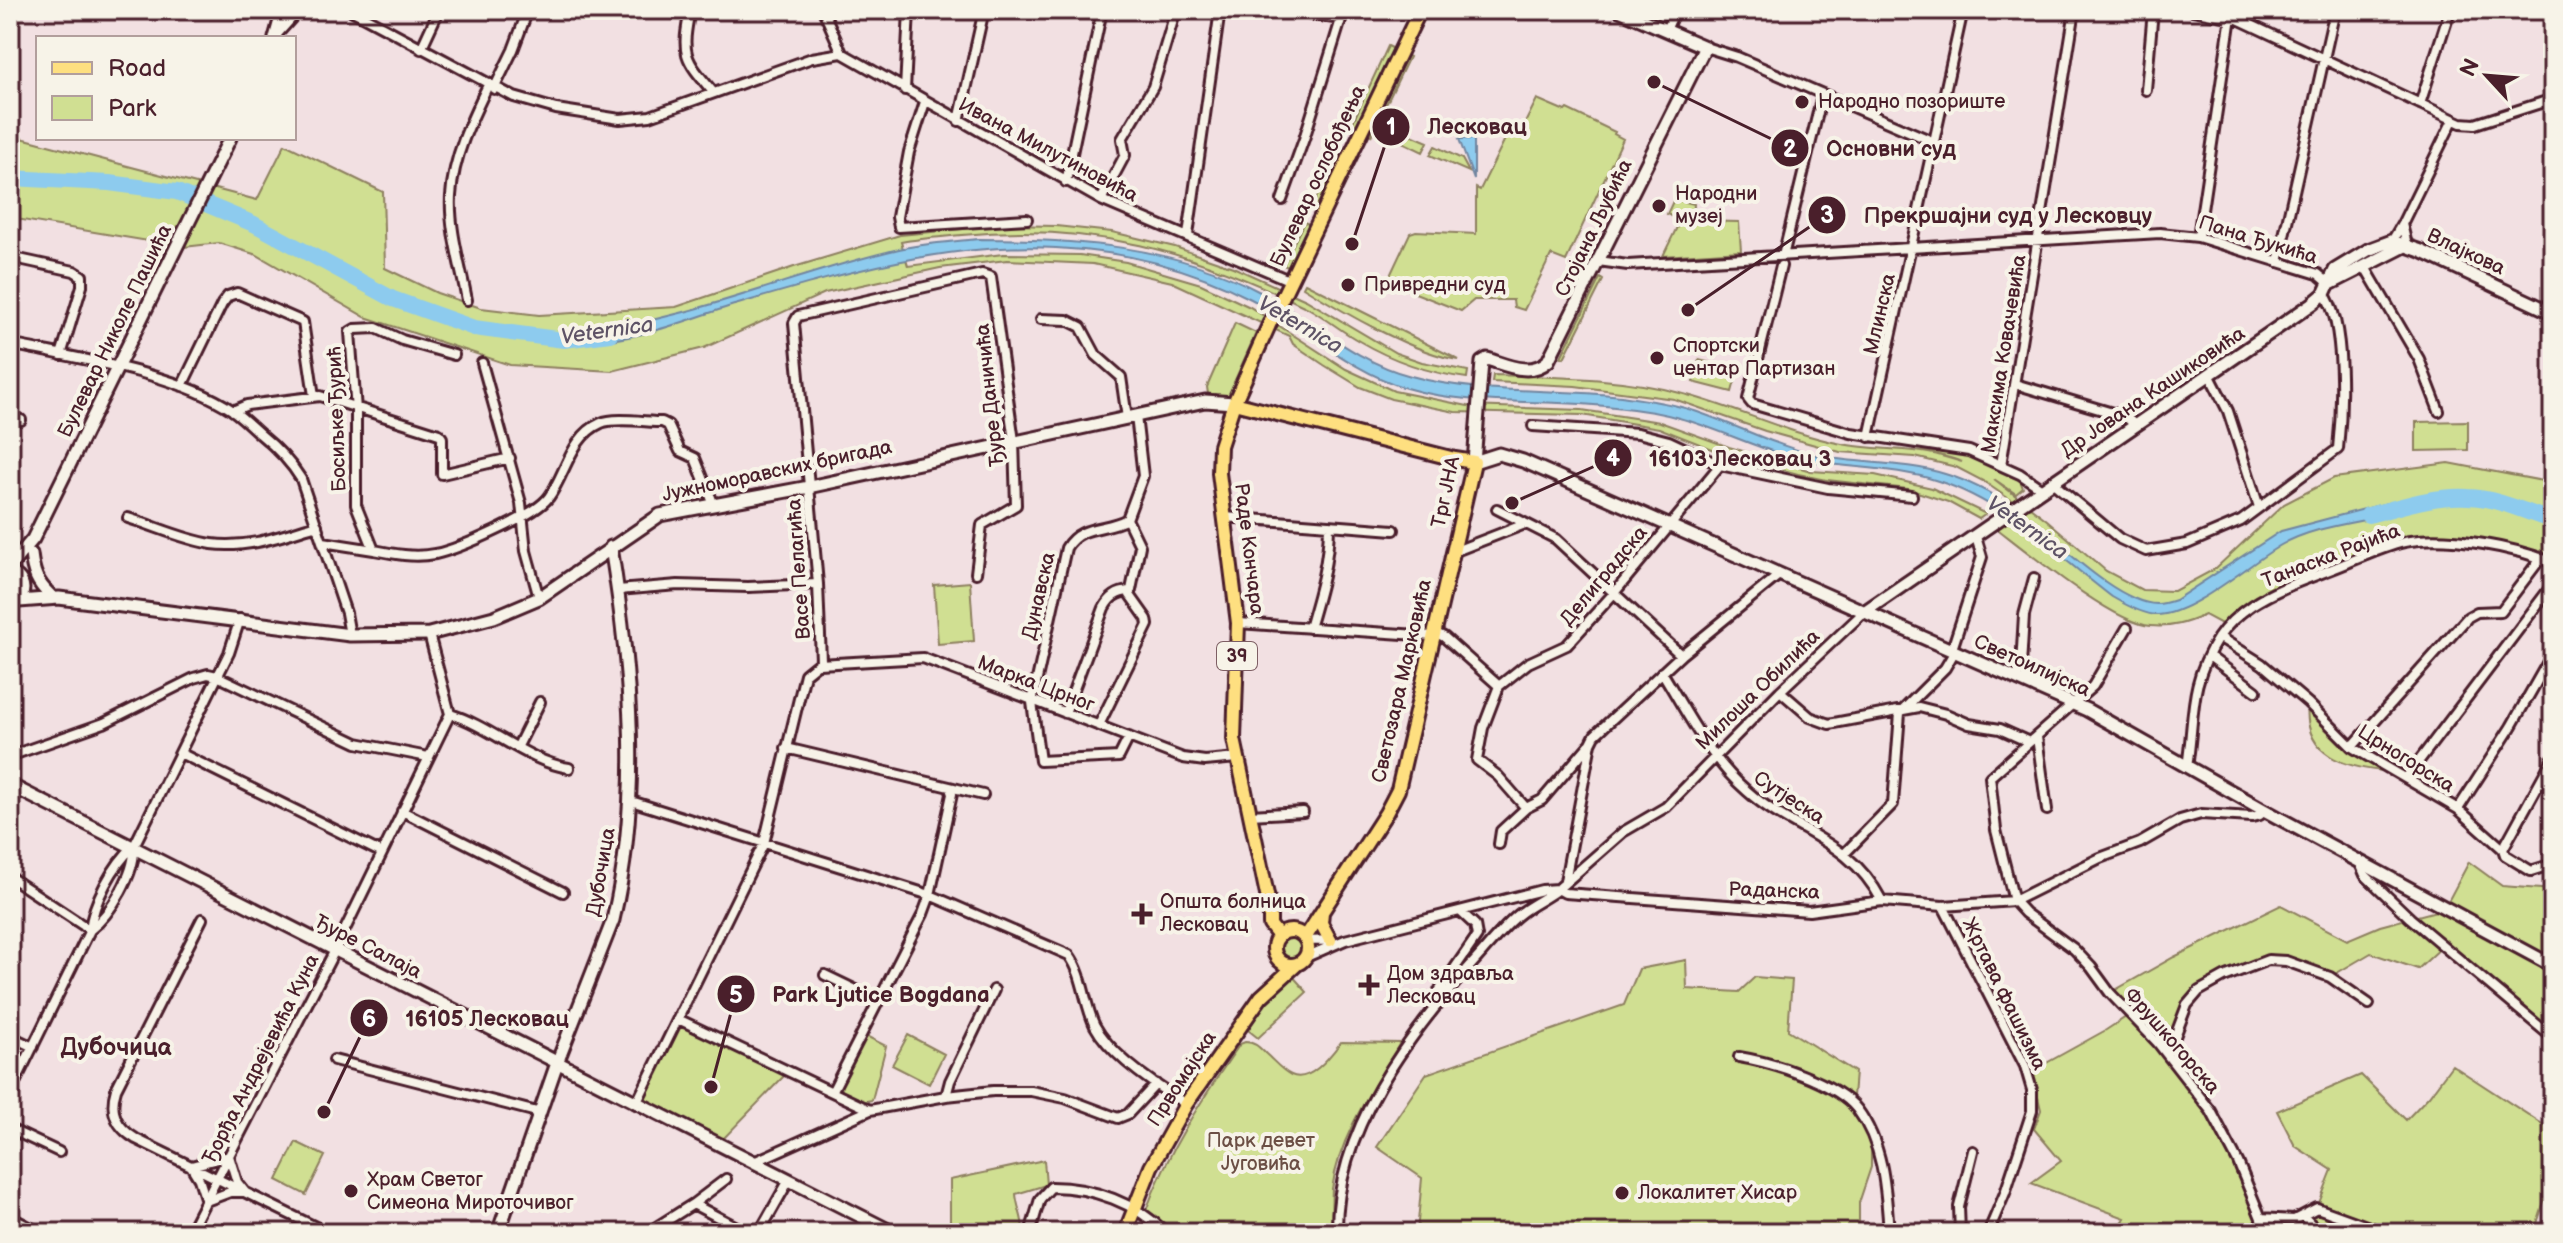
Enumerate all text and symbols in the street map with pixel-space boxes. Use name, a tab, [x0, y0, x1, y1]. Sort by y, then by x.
legend	[36, 36, 296, 140]
north arrow	[2447, 36, 2527, 116]
text: Road	[108, 54, 166, 83]
text: N	[2455, 55, 2486, 81]
street label: Булевар ослобођења	[1265, 81, 1371, 271]
place label: Народно позориште	[1818, 90, 2005, 114]
street label: Ивана Милутиновића	[954, 93, 1142, 208]
marker: Народно позориште	[1793, 93, 1811, 111]
text: Park	[108, 94, 156, 123]
callout: Лесковац	[1371, 104, 1542, 150]
text: 1	[1386, 113, 1396, 142]
text: Лесковац	[1426, 114, 1527, 141]
callout: Основни суд	[1770, 125, 1972, 171]
text: 2	[1783, 135, 1798, 164]
text: Основни суд	[1826, 136, 1957, 163]
street label: Стојана Љубића	[1550, 155, 1638, 301]
place label: Народни музеј	[1675, 182, 1757, 229]
callout: Прекршајни суд у Лесковцу	[1807, 192, 2168, 238]
marker: Народни музеј	[1650, 197, 1668, 215]
text: 3	[1820, 201, 1834, 230]
text: Прекршајни суд у Лесковцу	[1864, 203, 2153, 230]
street label: Пана Ђукића	[2196, 211, 2321, 270]
street label: Булевар Николе Пашића	[53, 220, 177, 441]
street label: Влајкова	[2423, 223, 2509, 281]
street label: Максима Ковачевића	[1976, 253, 2032, 455]
street label: Млинска	[1859, 271, 1901, 357]
place label: Привредни суд	[1364, 273, 1506, 297]
marker: Привредни суд	[1339, 276, 1357, 294]
water label: Veternica	[1253, 290, 1347, 360]
water label: Veternica	[559, 311, 655, 351]
street label: Др Јована Кашиковића	[2056, 321, 2250, 463]
street label: Ђуре Даничића	[971, 322, 1009, 468]
place label: Спортски центар Партизан	[1673, 334, 1836, 381]
street label: Босиљке Ђурић	[322, 346, 352, 492]
marker: Спортски центар Партизан	[1648, 349, 1666, 367]
street label: Јужноморавских бригада	[660, 435, 894, 507]
callout: 16103 Лесковац 3	[1593, 435, 1848, 481]
text: 4	[1606, 444, 1620, 473]
text: 16103 Лесковац 3	[1649, 446, 1831, 473]
street label: Трг ЈНА	[1427, 453, 1465, 530]
street label: Раде Кончара	[1229, 481, 1269, 617]
water label: Veternica	[1981, 490, 2073, 566]
street label: Васе Пелагића	[782, 498, 816, 640]
street label: Танаска Рајића	[2259, 519, 2404, 593]
street label: Делиградска	[1555, 521, 1653, 631]
street label: Дунавска	[1017, 550, 1061, 642]
street label: Светозара Марковића	[1367, 577, 1437, 785]
street label: Милоша Обилића	[1691, 625, 1825, 755]
street label: Светоилијска	[1970, 630, 2094, 702]
road number: 39	[1217, 642, 1257, 670]
street label: Марка Црног	[974, 651, 1098, 717]
street label: Црногорска	[2353, 720, 2459, 798]
street label: Сутјеска	[1749, 766, 1829, 830]
street label: Дубочица	[581, 825, 621, 918]
street label: Раданска	[1728, 877, 1820, 905]
place label: Општа болница Лесковац	[1159, 890, 1306, 937]
marker: Општа болница Лесковац	[1131, 903, 1153, 925]
street label: Ђуре Салаја	[310, 910, 426, 984]
street label: Жртава фашизма	[1957, 914, 2051, 1074]
street label: Ђорђа Андрејевића Куна	[198, 950, 325, 1168]
place label: Дом здравља Лесковац	[1386, 962, 1514, 1009]
callout: Park Ljutice Bogdana	[716, 971, 1006, 1017]
marker: Дом здравља Лесковац	[1358, 974, 1380, 996]
text: 5	[729, 981, 743, 1010]
text: Park Ljutice Bogdana	[772, 982, 990, 1009]
street label: Фрушкогорска	[2119, 983, 2225, 1099]
callout: 16105 Лесковац	[349, 995, 585, 1041]
text: 6	[362, 1005, 376, 1034]
text: 16105 Лесковац	[405, 1006, 569, 1033]
street label: Првомајска	[1142, 1027, 1222, 1131]
district label: Дубочица	[61, 1033, 172, 1062]
park label: Парк девет Југовића	[1207, 1129, 1316, 1176]
place label: Храм Светог Симеона Мироточивог	[367, 1168, 574, 1215]
place label: Локалитет Хисар	[1637, 1181, 1798, 1205]
marker: Храм Светог Симеона Мироточивог	[342, 1182, 360, 1200]
marker: Локалитет Хисар	[1613, 1184, 1631, 1202]

